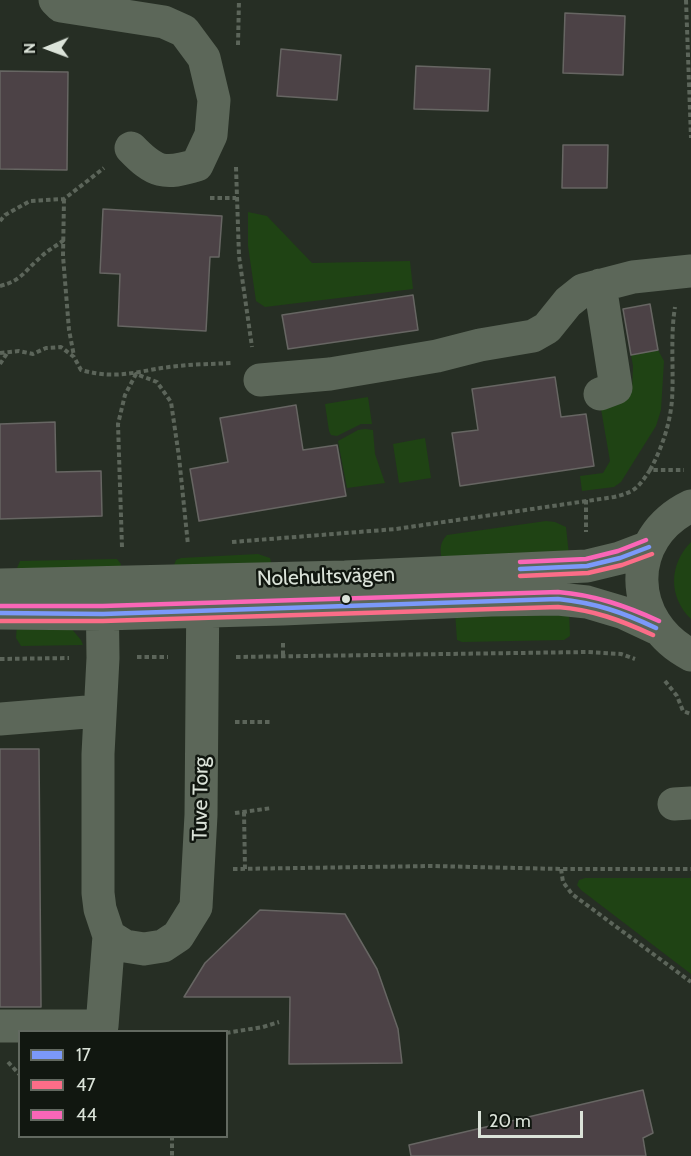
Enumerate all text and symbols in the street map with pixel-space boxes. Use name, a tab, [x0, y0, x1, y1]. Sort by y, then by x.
north arrow	[18, 18, 78, 78]
text: N	[20, 43, 39, 54]
street label: Nolehultsvägen	[257, 562, 395, 592]
unlabelled marker	[340, 593, 352, 605]
street label: Tuve Torg	[188, 757, 214, 841]
legend	[18, 1030, 228, 1138]
text: 17	[76, 1044, 91, 1066]
text: 47	[76, 1074, 95, 1096]
scale bar	[481, 1099, 586, 1137]
text: 44	[76, 1104, 97, 1126]
text: 20 m	[489, 1110, 531, 1132]

